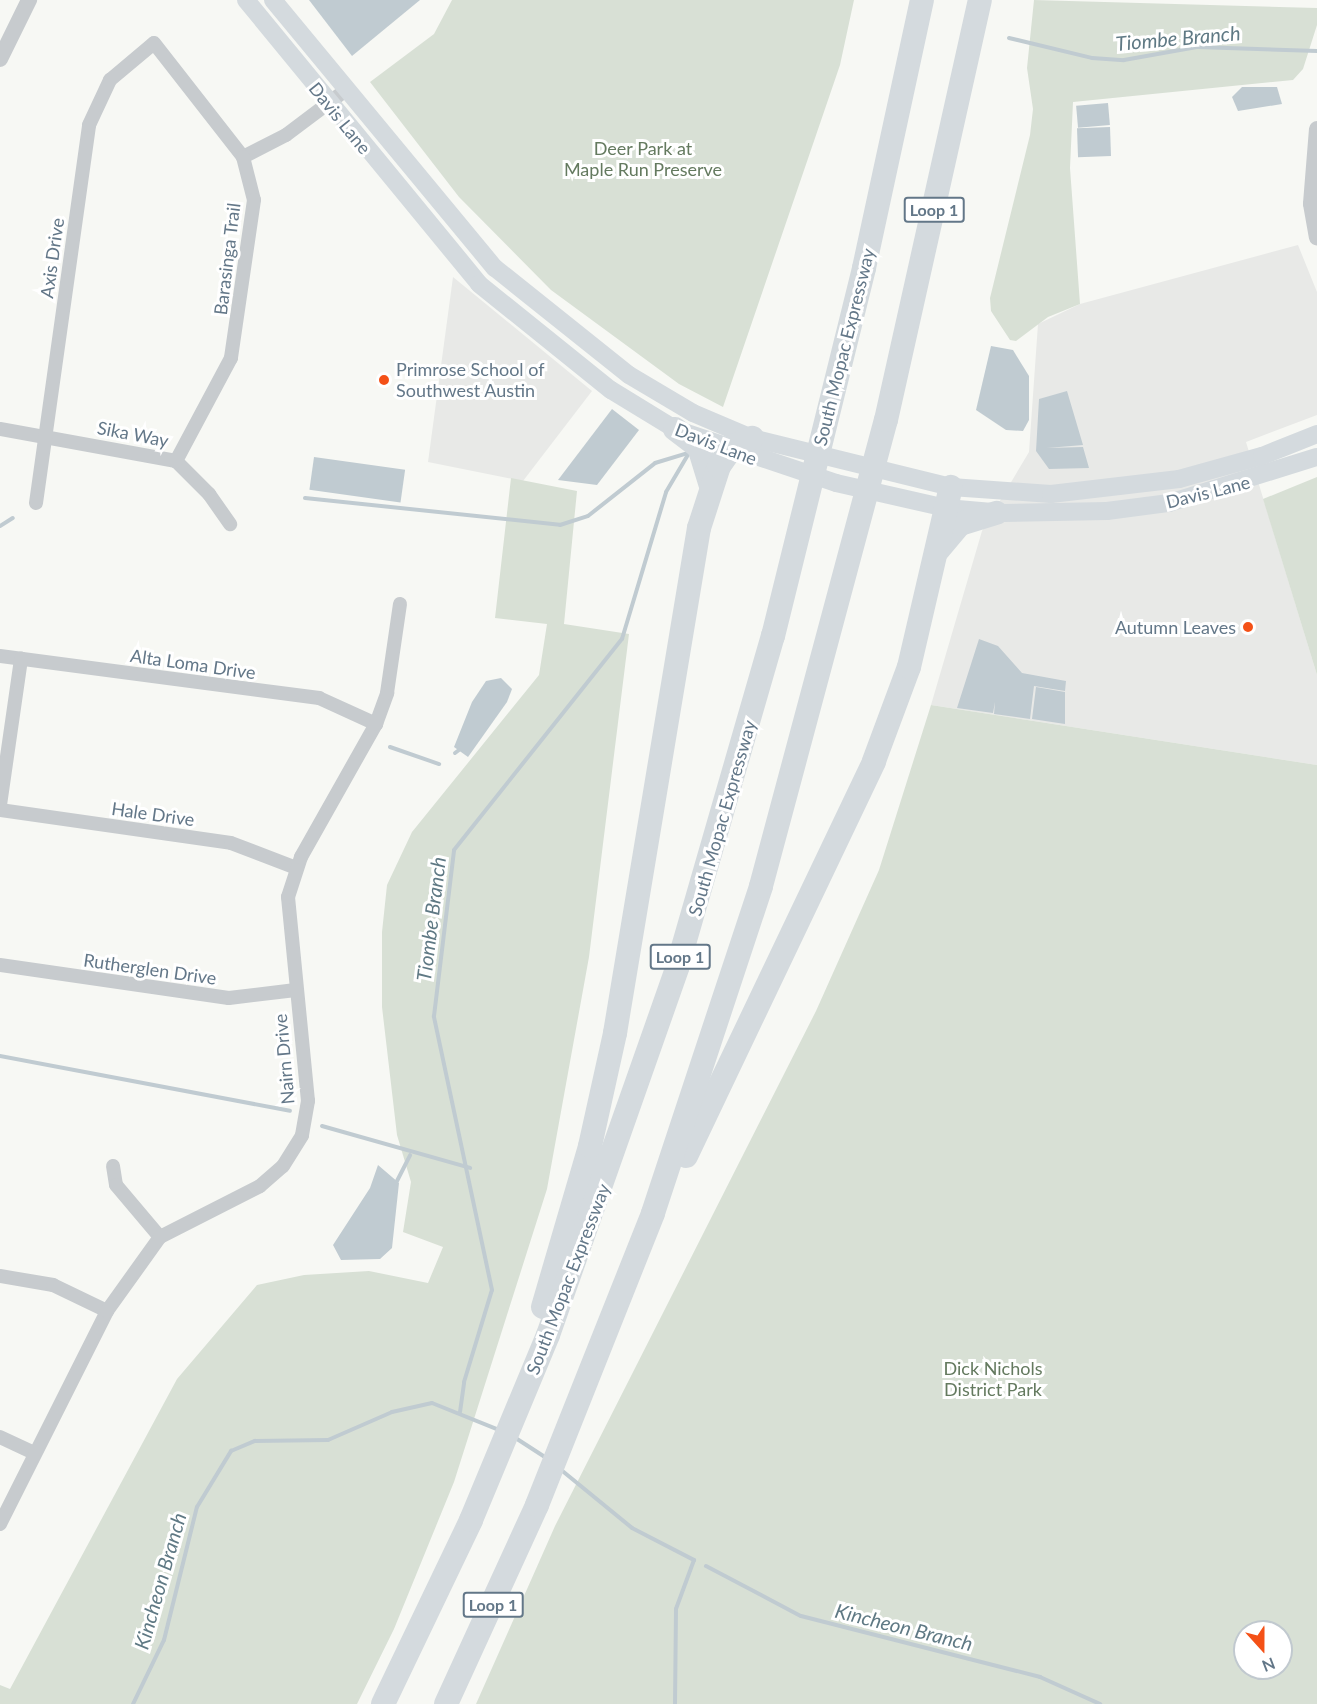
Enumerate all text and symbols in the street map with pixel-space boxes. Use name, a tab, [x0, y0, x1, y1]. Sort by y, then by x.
water label: Tiombe Branch	[1115, 21, 1241, 55]
street label: Davis Lane	[305, 78, 375, 158]
park label: Deer Park at Maple Run Preserve	[564, 138, 722, 180]
road number: Loop 1	[902, 197, 966, 223]
street label: Barasinga Trail	[209, 201, 245, 317]
street label: Axis Drive	[36, 216, 68, 300]
street label: South Mopac Expressway	[809, 246, 879, 448]
place label: Primrose School of Southwest Austin	[396, 359, 545, 401]
marker: Primrose School of Southwest Austin	[377, 373, 391, 387]
street label: Sika Way	[95, 416, 171, 452]
street label: Davis Lane	[672, 419, 760, 469]
street label: Davis Lane	[1164, 471, 1252, 513]
place label: Autumn Leaves	[1115, 616, 1236, 638]
marker: Autumn Leaves	[1241, 620, 1255, 634]
street label: Alta Loma Drive	[129, 645, 257, 683]
street label: South Mopac Expressway	[684, 718, 760, 918]
street label: Hale Drive	[110, 797, 196, 831]
water label: Tiombe Branch	[411, 855, 451, 983]
road number: Loop 1	[648, 944, 712, 970]
street label: Rutherglen Drive	[82, 949, 218, 989]
street label: Nairn Drive	[269, 1013, 299, 1105]
street label: South Mopac Expressway	[522, 1181, 614, 1377]
park label: Dick Nichols District Park	[944, 1358, 1042, 1400]
water label: Kincheon Branch	[129, 1510, 191, 1652]
road number: Loop 1	[462, 1592, 524, 1618]
water label: Kincheon Branch	[833, 1598, 975, 1656]
north arrow	[1233, 1620, 1293, 1680]
text: N	[1260, 1654, 1278, 1676]

